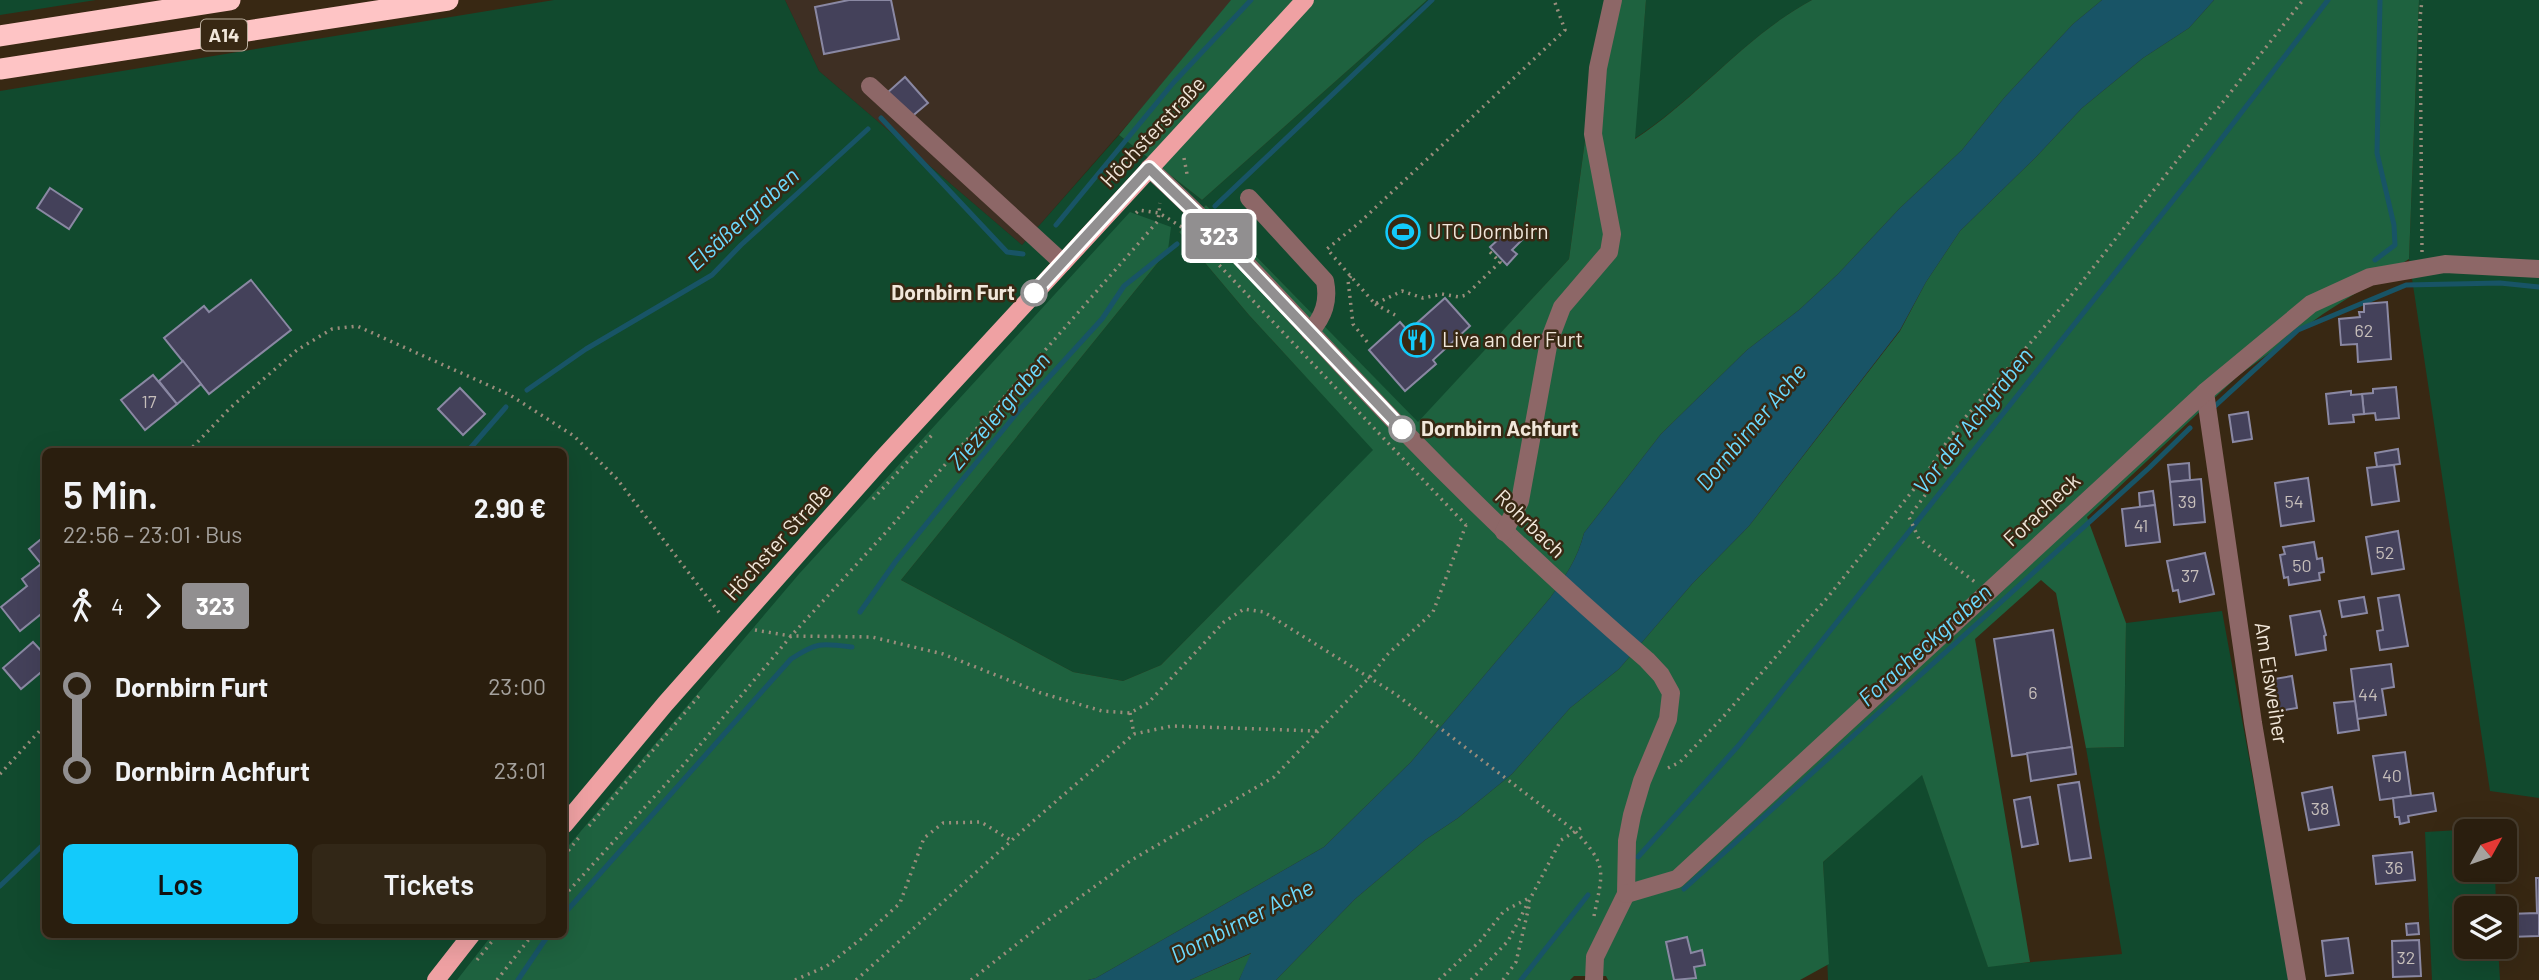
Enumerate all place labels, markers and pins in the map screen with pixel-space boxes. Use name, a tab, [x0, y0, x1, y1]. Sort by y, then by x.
sports icon: UTC Dornbirn	[1384, 213, 1422, 251]
place label: UTC Dornbirn	[1428, 218, 1549, 243]
place label: Dornbirn Furt	[891, 279, 1015, 304]
marker: Dornbirn Furt	[1021, 280, 1047, 306]
restaurant icon: Liva an der Furt	[1398, 321, 1436, 359]
place label: Liva an der Furt	[1442, 326, 1583, 351]
place label: Dornbirn Achfurt	[1421, 415, 1578, 440]
marker: Dornbirn Achfurt	[1389, 416, 1415, 442]

